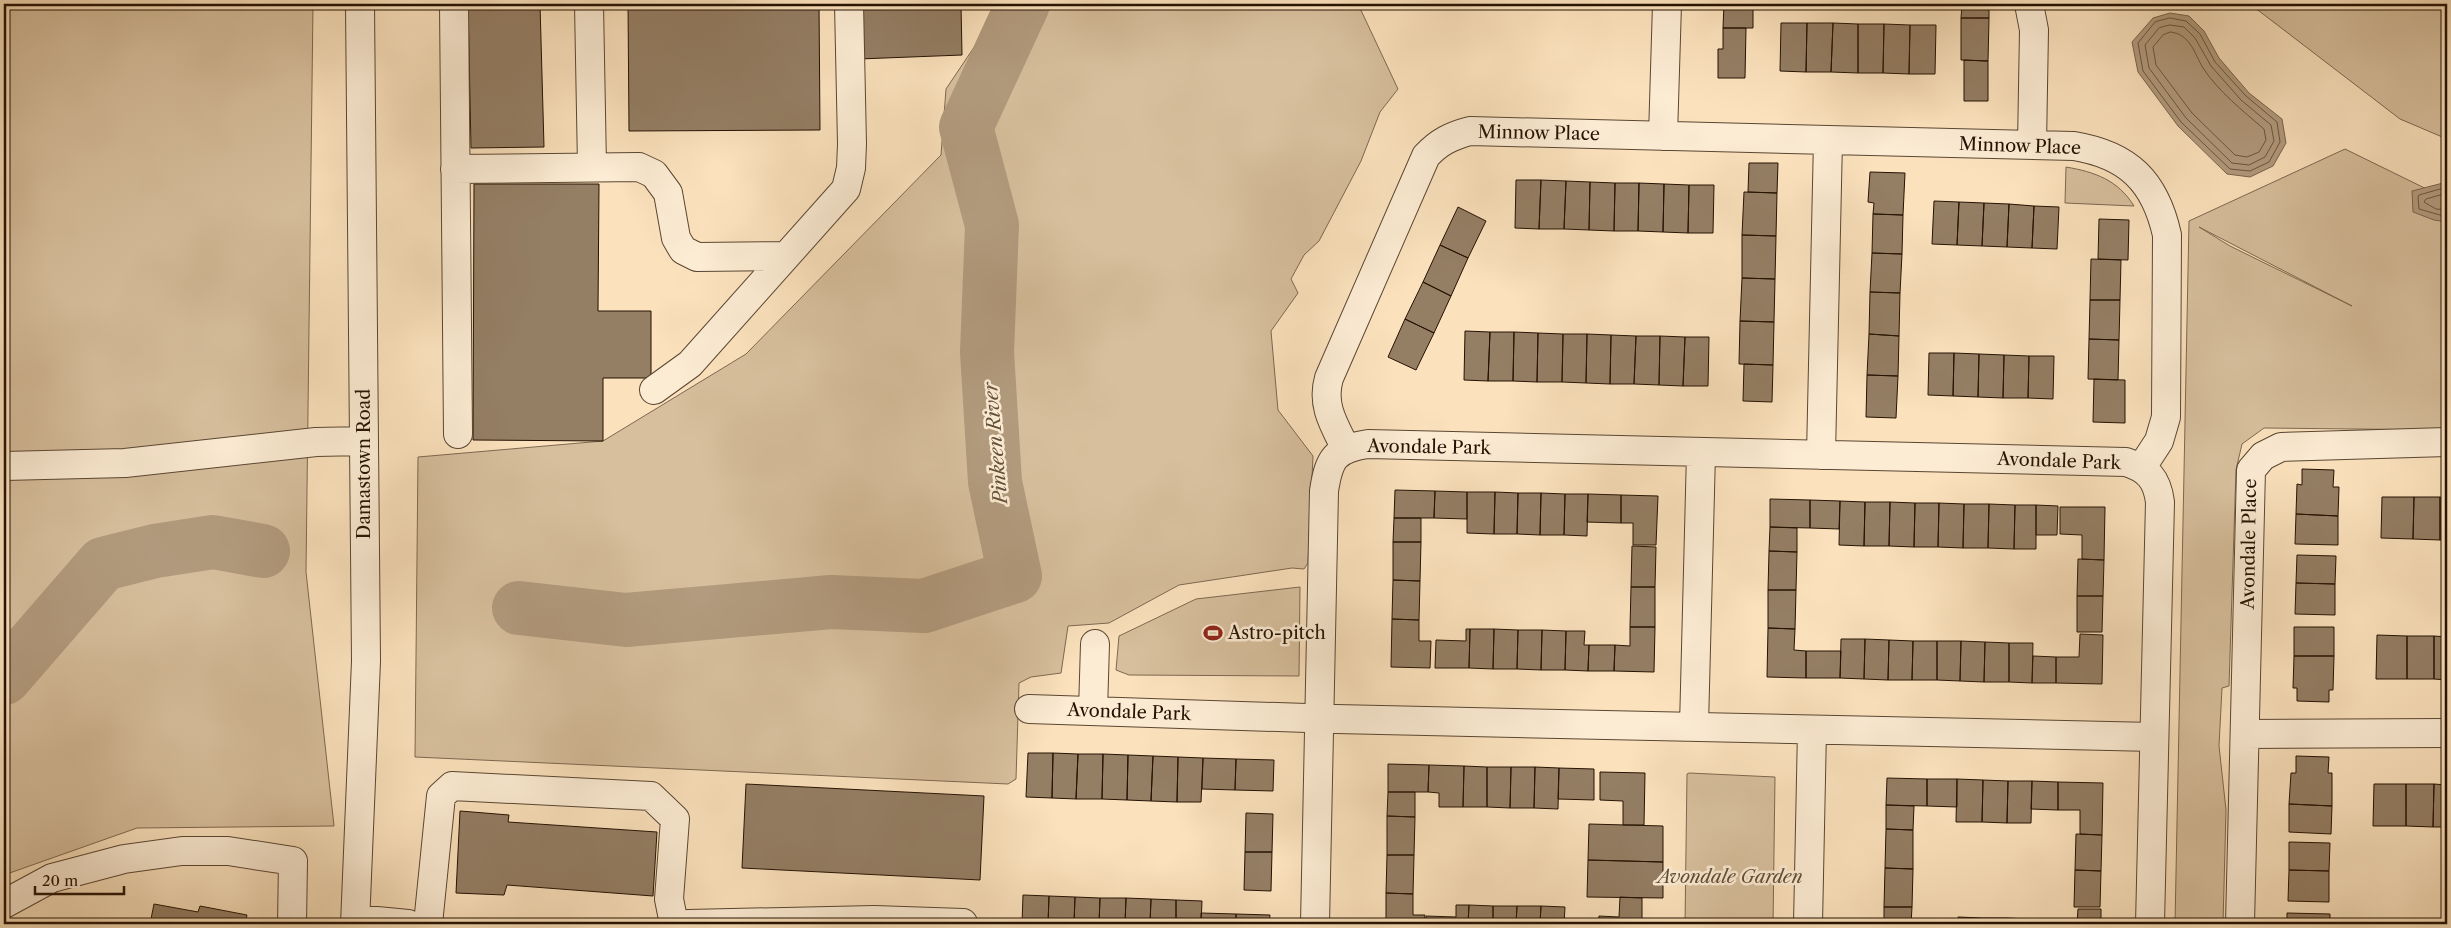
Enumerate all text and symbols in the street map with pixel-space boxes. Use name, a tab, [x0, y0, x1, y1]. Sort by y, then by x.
street label: Minnow Place	[1478, 121, 1600, 145]
street label: Minnow Place	[1959, 133, 2081, 159]
water label: Pinkeen River	[979, 380, 1012, 507]
street label: Damastown Road	[353, 389, 375, 539]
street label: Avondale Park	[1366, 435, 1493, 459]
street label: Avondale Park	[1996, 448, 2123, 474]
street label: Avondale Place	[2237, 478, 2261, 611]
sports icon: Astro-pitch	[1202, 622, 1224, 644]
place label: Astro-pitch	[1227, 622, 1326, 644]
street label: Avondale Park	[1066, 699, 1193, 725]
scale bar	[35, 863, 124, 895]
park label: Avondale Garden	[1655, 866, 1803, 888]
text: 20 m	[42, 871, 78, 890]

